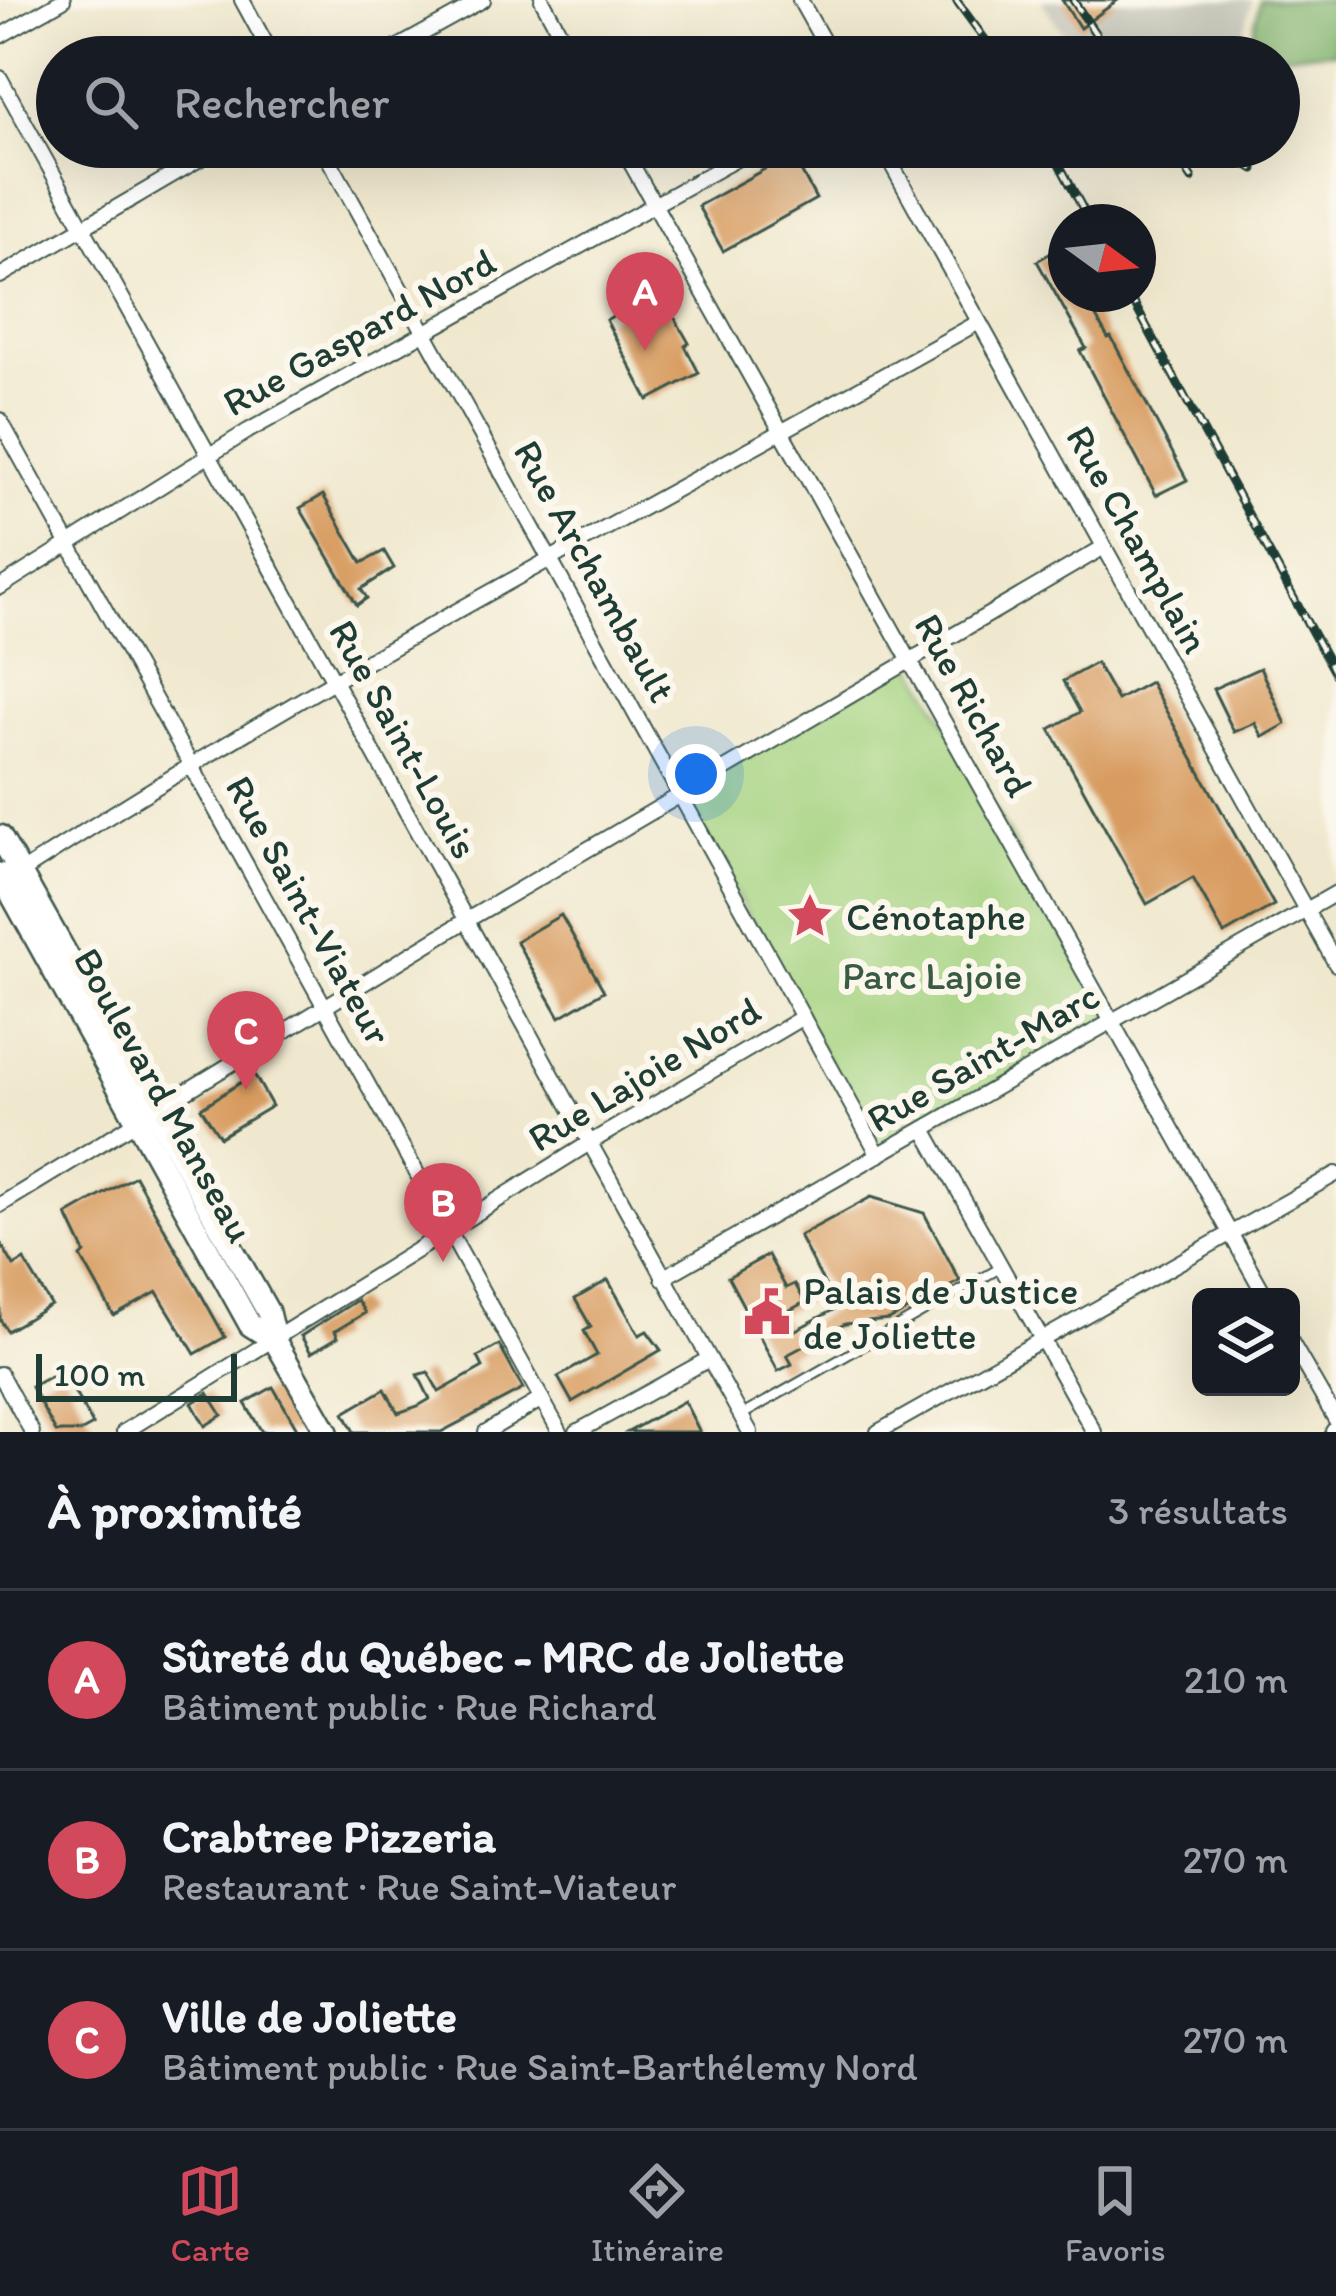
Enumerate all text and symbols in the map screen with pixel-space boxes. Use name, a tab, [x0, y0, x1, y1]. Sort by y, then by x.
search box	[36, 36, 1300, 168]
icon: search	[78, 69, 144, 135]
text: Rechercher	[174, 75, 389, 129]
north arrow	[1048, 204, 1156, 312]
street label: Rue Gaspard Nord	[215, 238, 503, 426]
pin: A	[606, 252, 684, 351]
street label: Rue Champlain	[1056, 417, 1220, 661]
street label: Rue Archambault	[504, 432, 686, 710]
street label: Rue Richard	[904, 605, 1044, 805]
street label: Rue Saint-Louis	[319, 611, 489, 867]
your location	[666, 744, 726, 804]
street label: Rue Saint-Viateur	[216, 767, 403, 1053]
place icon: Cénotaphe	[785, 891, 835, 941]
place label: Cénotaphe	[846, 893, 1026, 940]
street label: Boulevard Manseau	[64, 940, 264, 1250]
park label: Parc Lajoie	[842, 952, 1022, 999]
street label: Rue Saint-Marc	[859, 972, 1107, 1142]
street label: Rue Lajoie Nord	[520, 986, 769, 1162]
pin: C	[207, 991, 285, 1090]
pin: B	[404, 1163, 482, 1262]
place label: Palais de Justice de Joliette	[803, 1267, 1078, 1359]
public building icon: Palais de Justice de Joliette	[742, 1287, 792, 1337]
map controls	[1192, 1288, 1300, 1396]
button: layers	[1192, 1288, 1300, 1396]
scale bar	[36, 1348, 237, 1401]
text: 100 m	[54, 1355, 145, 1394]
text: À proximité	[48, 1480, 302, 1541]
text: 3 résultats	[1108, 1487, 1288, 1534]
text: Sûreté du Québec - MRC de Joliette	[162, 1629, 844, 1683]
text: A	[75, 1656, 99, 1703]
text: 210 m	[1184, 1656, 1288, 1703]
text: Bâtiment public · Rue Richard	[162, 1683, 656, 1730]
text: Crabtree Pizzeria	[162, 1809, 496, 1863]
text: B	[74, 1836, 100, 1883]
text: 270 m	[1183, 1836, 1288, 1883]
text: Restaurant · Rue Saint-Viateur	[162, 1863, 676, 1910]
text: Ville de Joliette	[162, 1989, 457, 2043]
text: C	[74, 2016, 100, 2063]
text: 270 m	[1183, 2016, 1288, 2063]
text: Bâtiment public · Rue Saint-Barthélemy Nord	[162, 2043, 918, 2090]
tab: Carte	[170, 2158, 250, 2269]
tab: Itinéraire	[591, 2158, 724, 2269]
tab: Favoris	[1065, 2158, 1166, 2269]

